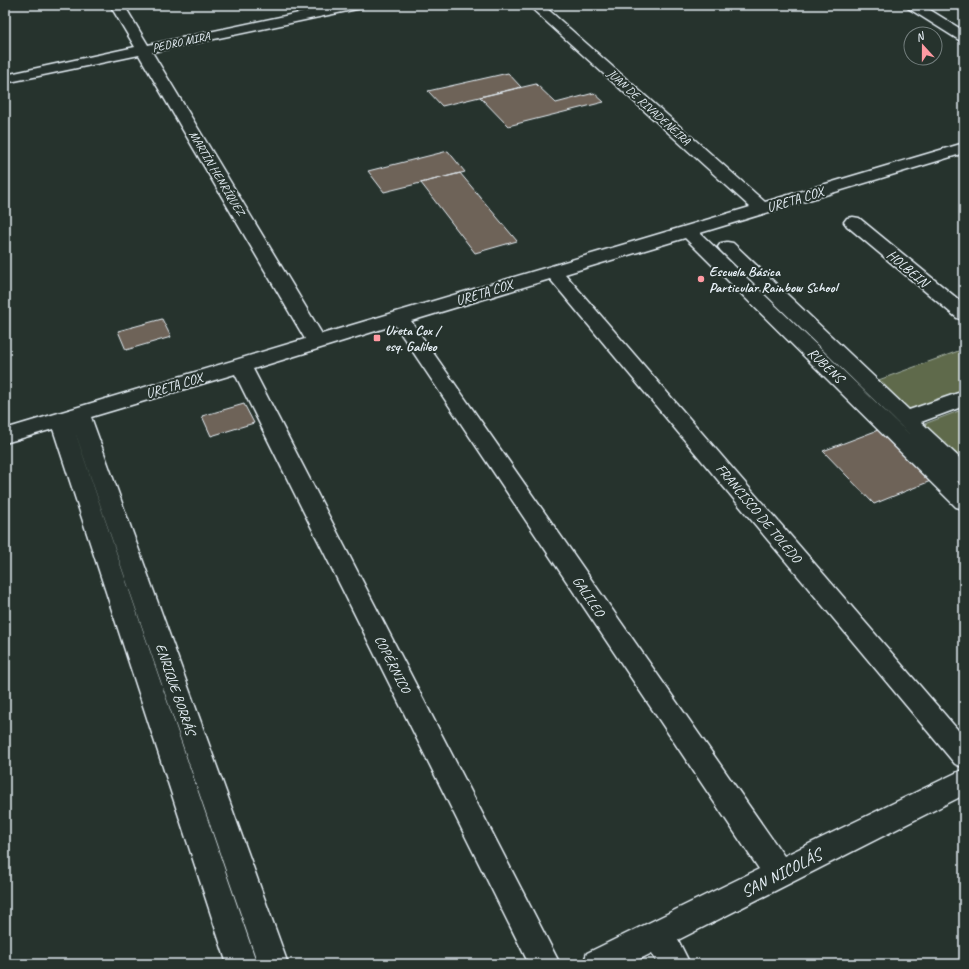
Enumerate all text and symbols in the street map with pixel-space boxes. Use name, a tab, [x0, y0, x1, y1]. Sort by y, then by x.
north arrow	[903, 26, 943, 66]
street label: PEDRO MIRA	[151, 28, 212, 56]
text: N	[914, 28, 927, 44]
street label: JUAN DE RIVADENEIRA	[603, 65, 695, 149]
street label: MARTÍN HENRÍQUEZ	[185, 127, 250, 220]
street label: URETA COX	[765, 182, 828, 216]
street label: HOLBEIN	[883, 246, 934, 292]
place label: Escuela Básica Particular Rainbow School	[709, 263, 840, 296]
marker: Escuela Básica Particular Rainbow School	[696, 274, 706, 284]
street label: URETA COX	[454, 275, 517, 309]
place label: Ureta Cox / esq. Galileo	[385, 322, 443, 355]
marker: Ureta Cox / esq. Galileo	[372, 333, 382, 343]
street label: RUBENS	[804, 344, 849, 389]
street label: URETA COX	[144, 368, 207, 402]
street label: FRANCISCO DE TOLEDO	[712, 461, 806, 568]
street label: GALILEO	[569, 573, 609, 621]
street label: COPÉRNICO	[371, 633, 415, 698]
street label: ENRIQUE BORRÁS	[152, 641, 200, 740]
street label: SAN NICOLÁS	[737, 842, 828, 903]

